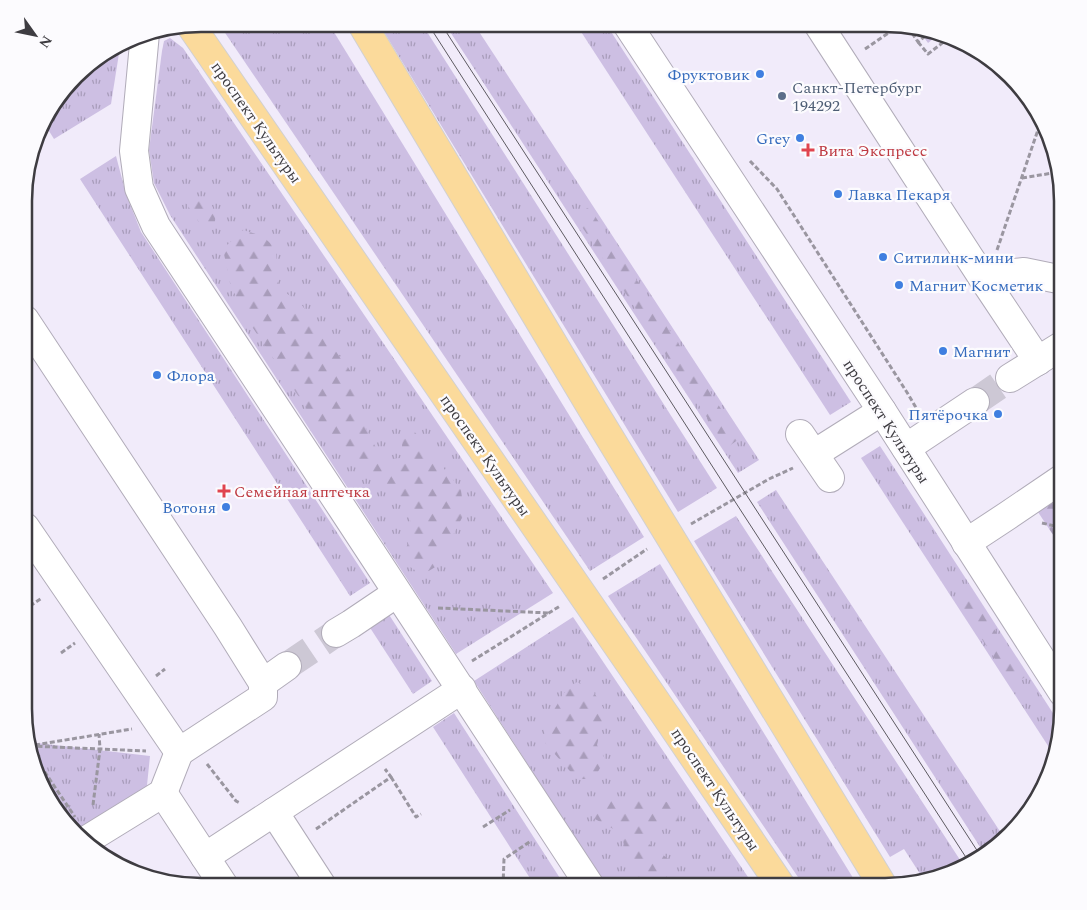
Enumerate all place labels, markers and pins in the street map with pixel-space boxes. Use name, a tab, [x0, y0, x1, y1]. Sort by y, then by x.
place label: Фруктовик	[668, 63, 750, 87]
marker: Фруктовик	[754, 68, 766, 80]
place label: Санкт-Петербург 194292	[792, 76, 921, 118]
marker: Санкт-Петербург 194292	[776, 90, 788, 102]
place label: Grey	[756, 127, 791, 151]
marker: Grey	[794, 132, 806, 144]
place label: Вита Экспресс	[818, 139, 927, 163]
marker: Вита Экспресс	[802, 144, 814, 156]
place label: Лавка Пекаря	[848, 183, 950, 207]
marker: Лавка Пекаря	[832, 188, 844, 200]
place label: Ситилинк-мини	[893, 246, 1014, 270]
marker: Ситилинк-мини	[877, 251, 889, 263]
place label: Магнит Косметик	[909, 274, 1044, 298]
marker: Магнит Косметик	[893, 279, 905, 291]
place label: Магнит	[953, 340, 1011, 364]
marker: Магнит	[937, 345, 949, 357]
place label: Флора	[167, 364, 215, 388]
marker: Флора	[151, 369, 163, 381]
place label: Пятёрочка	[908, 403, 988, 427]
marker: Пятёрочка	[992, 408, 1004, 420]
place label: Семейная аптечка	[234, 480, 370, 504]
marker: Семейная аптечка	[218, 485, 230, 497]
place label: Вотоня	[162, 496, 216, 520]
marker: Вотоня	[220, 501, 232, 513]

